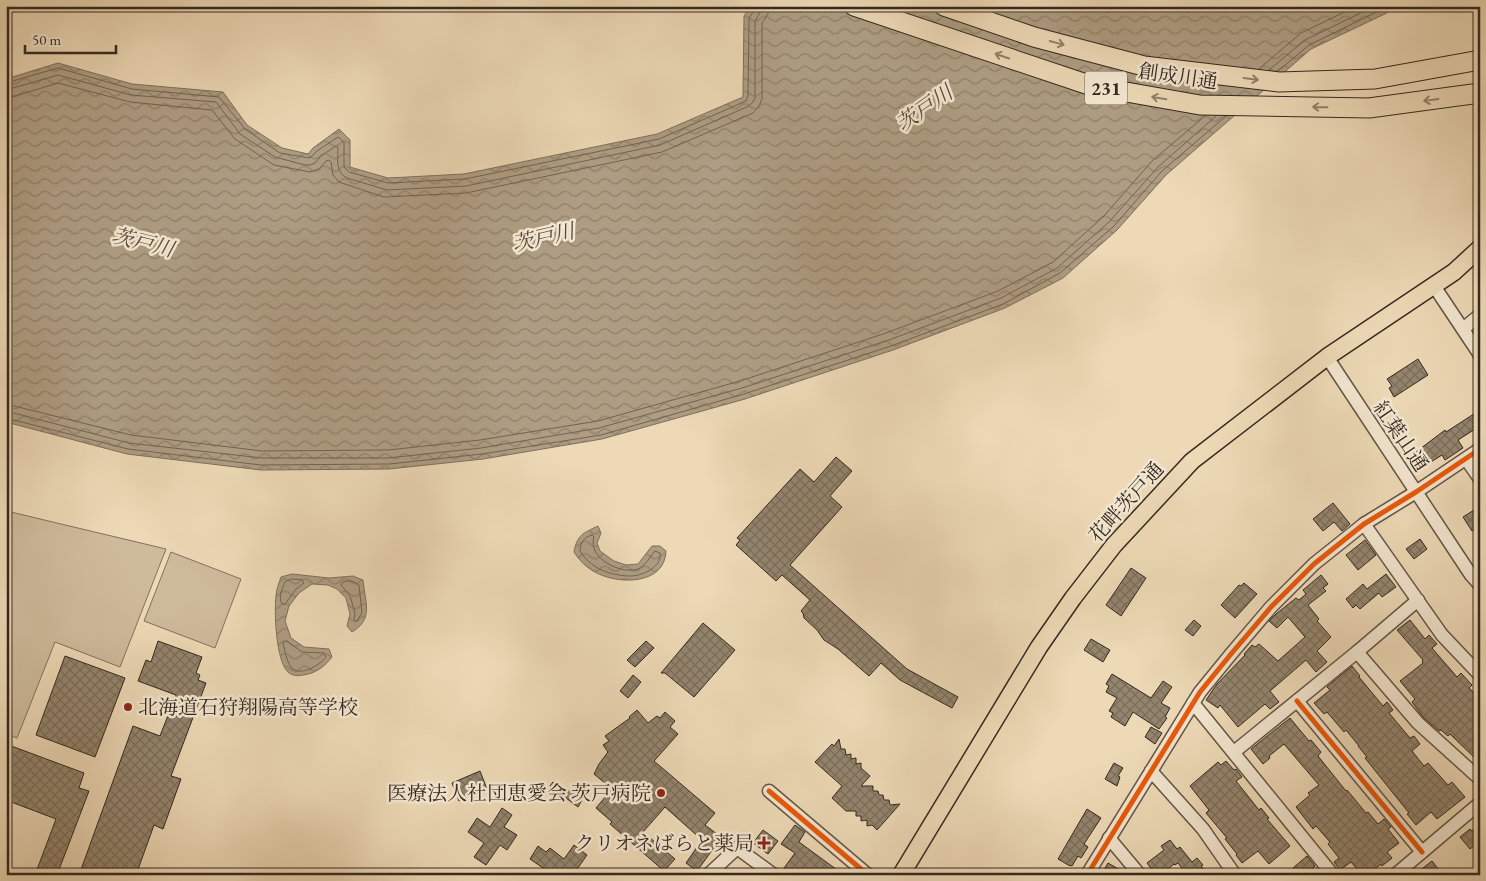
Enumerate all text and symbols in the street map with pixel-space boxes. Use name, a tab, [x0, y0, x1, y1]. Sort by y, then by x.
scale bar	[25, 22, 116, 54]
text: 50 m	[32, 30, 61, 49]
one-way arrow	[1049, 39, 1065, 48]
one-way arrow	[995, 51, 1010, 60]
street label: 創成川通	[1137, 58, 1219, 94]
road number: 231	[1085, 72, 1127, 105]
one-way arrow	[1242, 74, 1258, 84]
water label: 茨戸川	[890, 78, 959, 137]
one-way arrow	[1151, 92, 1167, 102]
one-way arrow	[1424, 95, 1440, 105]
one-way arrow	[1313, 102, 1329, 112]
water label: 茨戸川	[509, 216, 579, 257]
water label: 茨戸川	[109, 221, 179, 263]
street label: 紅葉山通	[1368, 396, 1434, 476]
street label: 花畔茨戸通	[1083, 456, 1169, 548]
place label: 北海道石狩翔陽高等学校	[138, 694, 358, 720]
marker: 北海道石狩翔陽高等学校	[122, 701, 134, 713]
place label: 医療法人社団恵愛会 茨戸病院	[387, 780, 651, 806]
marker: 医療法人社団恵愛会 茨戸病院	[655, 787, 667, 799]
place label: クリオネばらと薬局	[574, 830, 754, 856]
marker: クリオネばらと薬局	[758, 837, 770, 849]

